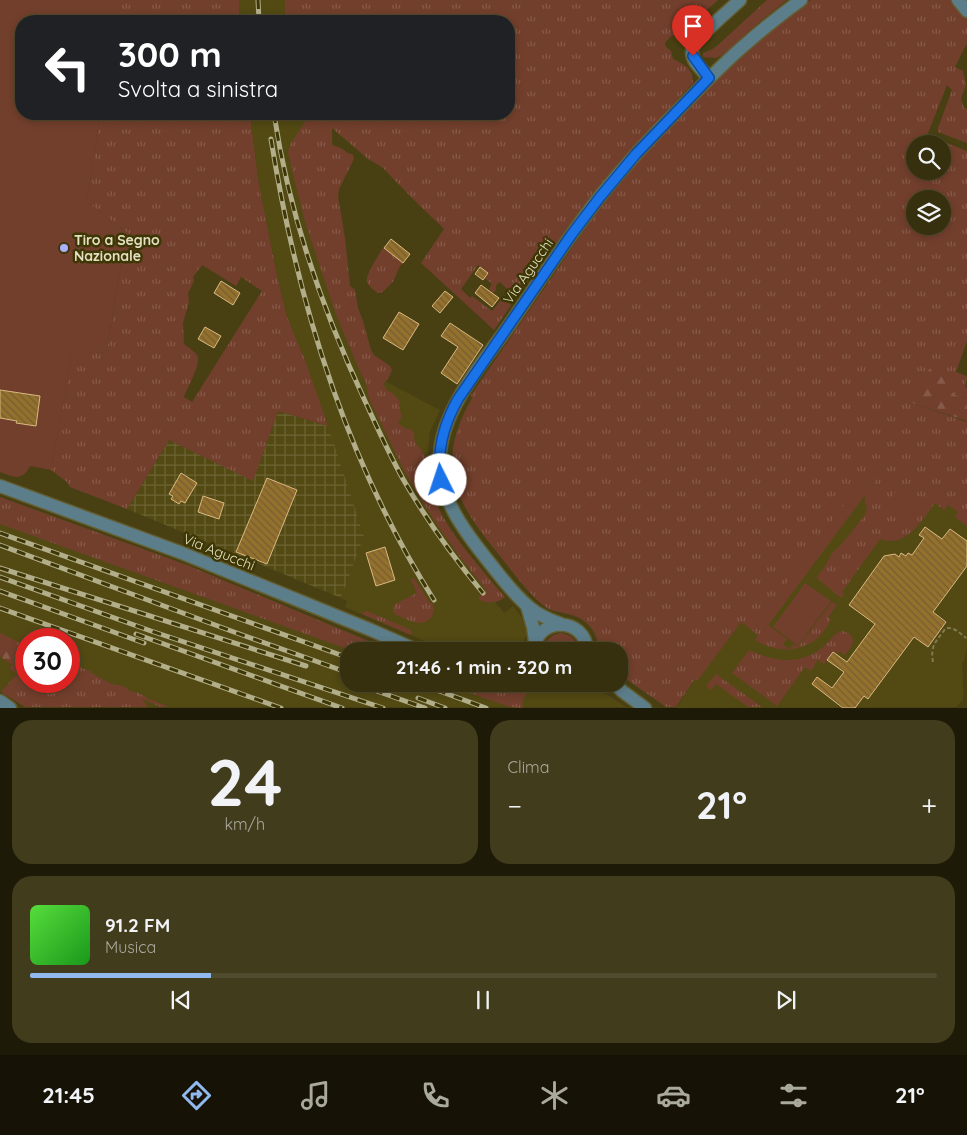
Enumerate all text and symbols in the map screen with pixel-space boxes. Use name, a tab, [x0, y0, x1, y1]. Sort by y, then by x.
pin	[672, 5, 714, 56]
icon: arrive	[679, 12, 707, 40]
text: 300 m	[118, 32, 222, 76]
icon: left	[35, 35, 100, 100]
text: Svolta a sinistra	[118, 75, 278, 103]
map controls	[906, 135, 951, 235]
button: search	[906, 135, 951, 180]
button: layers	[906, 190, 951, 235]
place label: Tiro a Segno Nazionale	[74, 231, 160, 265]
street label: Via Agucchi	[499, 235, 557, 307]
marker: Tiro a Segno Nazionale	[58, 242, 70, 254]
position arrow	[414, 453, 466, 505]
street label: Via Agucchi	[181, 529, 257, 575]
speed limit sign: 30	[15, 628, 80, 693]
text: 21:46 · 1 min · 320 m	[396, 655, 572, 679]
text: 24	[207, 741, 282, 822]
text: Clima	[508, 757, 549, 777]
text: 21°	[696, 781, 747, 829]
text: −	[508, 788, 522, 823]
text: +	[921, 788, 937, 823]
text: km/h	[224, 814, 265, 834]
text: 91.2 FM	[105, 913, 170, 937]
text: Musica	[105, 937, 156, 957]
icon: previous	[167, 986, 195, 1014]
icon: pause	[469, 986, 497, 1014]
icon: next	[772, 986, 800, 1014]
icon: directions	[179, 1078, 214, 1113]
icon: music	[298, 1078, 333, 1113]
icon: phone	[418, 1078, 453, 1113]
icon: climate	[537, 1078, 572, 1113]
icon: car	[656, 1078, 691, 1113]
icon: filters	[776, 1078, 811, 1113]
text: 21:45	[42, 1081, 95, 1109]
text: 21°	[895, 1081, 925, 1109]

